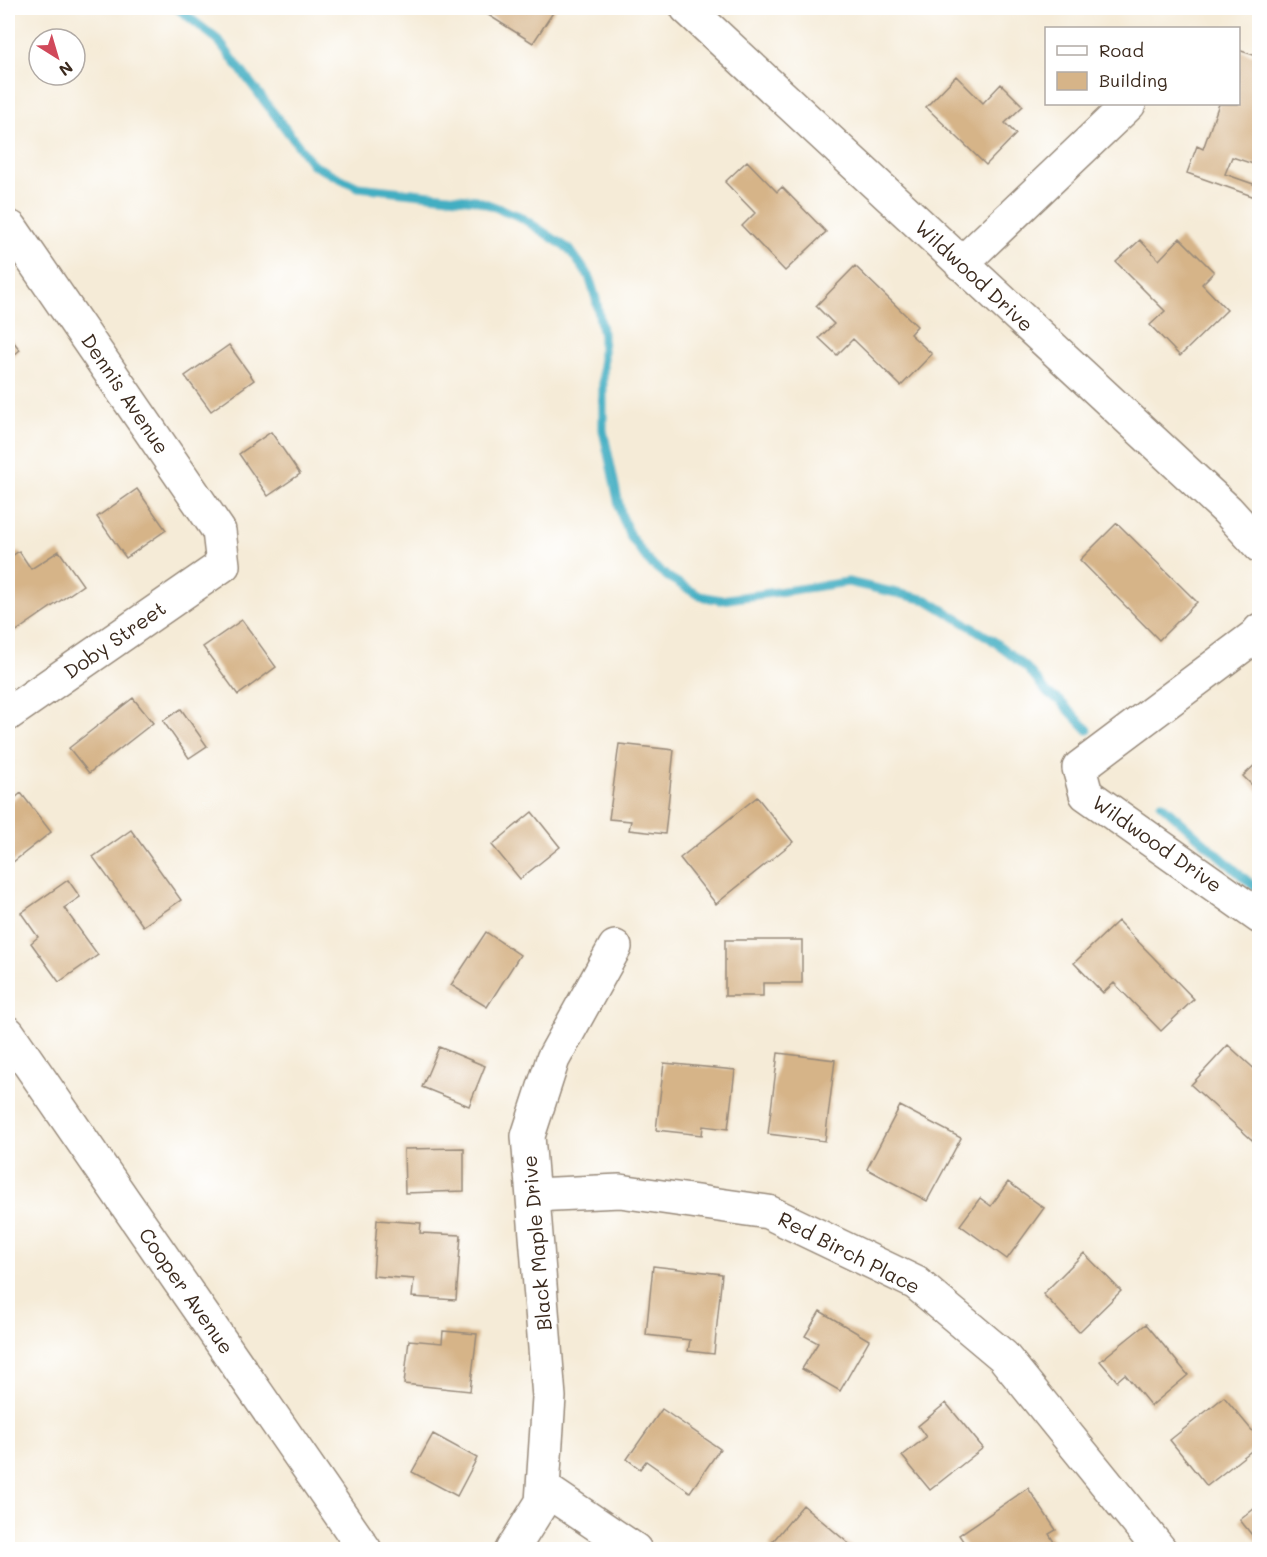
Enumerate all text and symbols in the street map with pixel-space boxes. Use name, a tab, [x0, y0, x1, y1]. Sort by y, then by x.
north arrow	[27, 27, 87, 87]
legend	[1045, 27, 1240, 105]
text: Road	[1099, 38, 1144, 62]
text: N	[55, 57, 78, 81]
text: Building	[1099, 68, 1167, 92]
street label: Wildwood Drive	[910, 214, 1039, 337]
street label: Dennis Avenue	[76, 328, 176, 459]
street label: Doby Street	[58, 594, 171, 684]
street label: Wildwood Drive	[1088, 789, 1228, 898]
street label: Black Maple Drive	[515, 1154, 557, 1332]
street label: Red Birch Place	[774, 1205, 925, 1299]
street label: Cooper Avenue	[134, 1222, 240, 1359]

